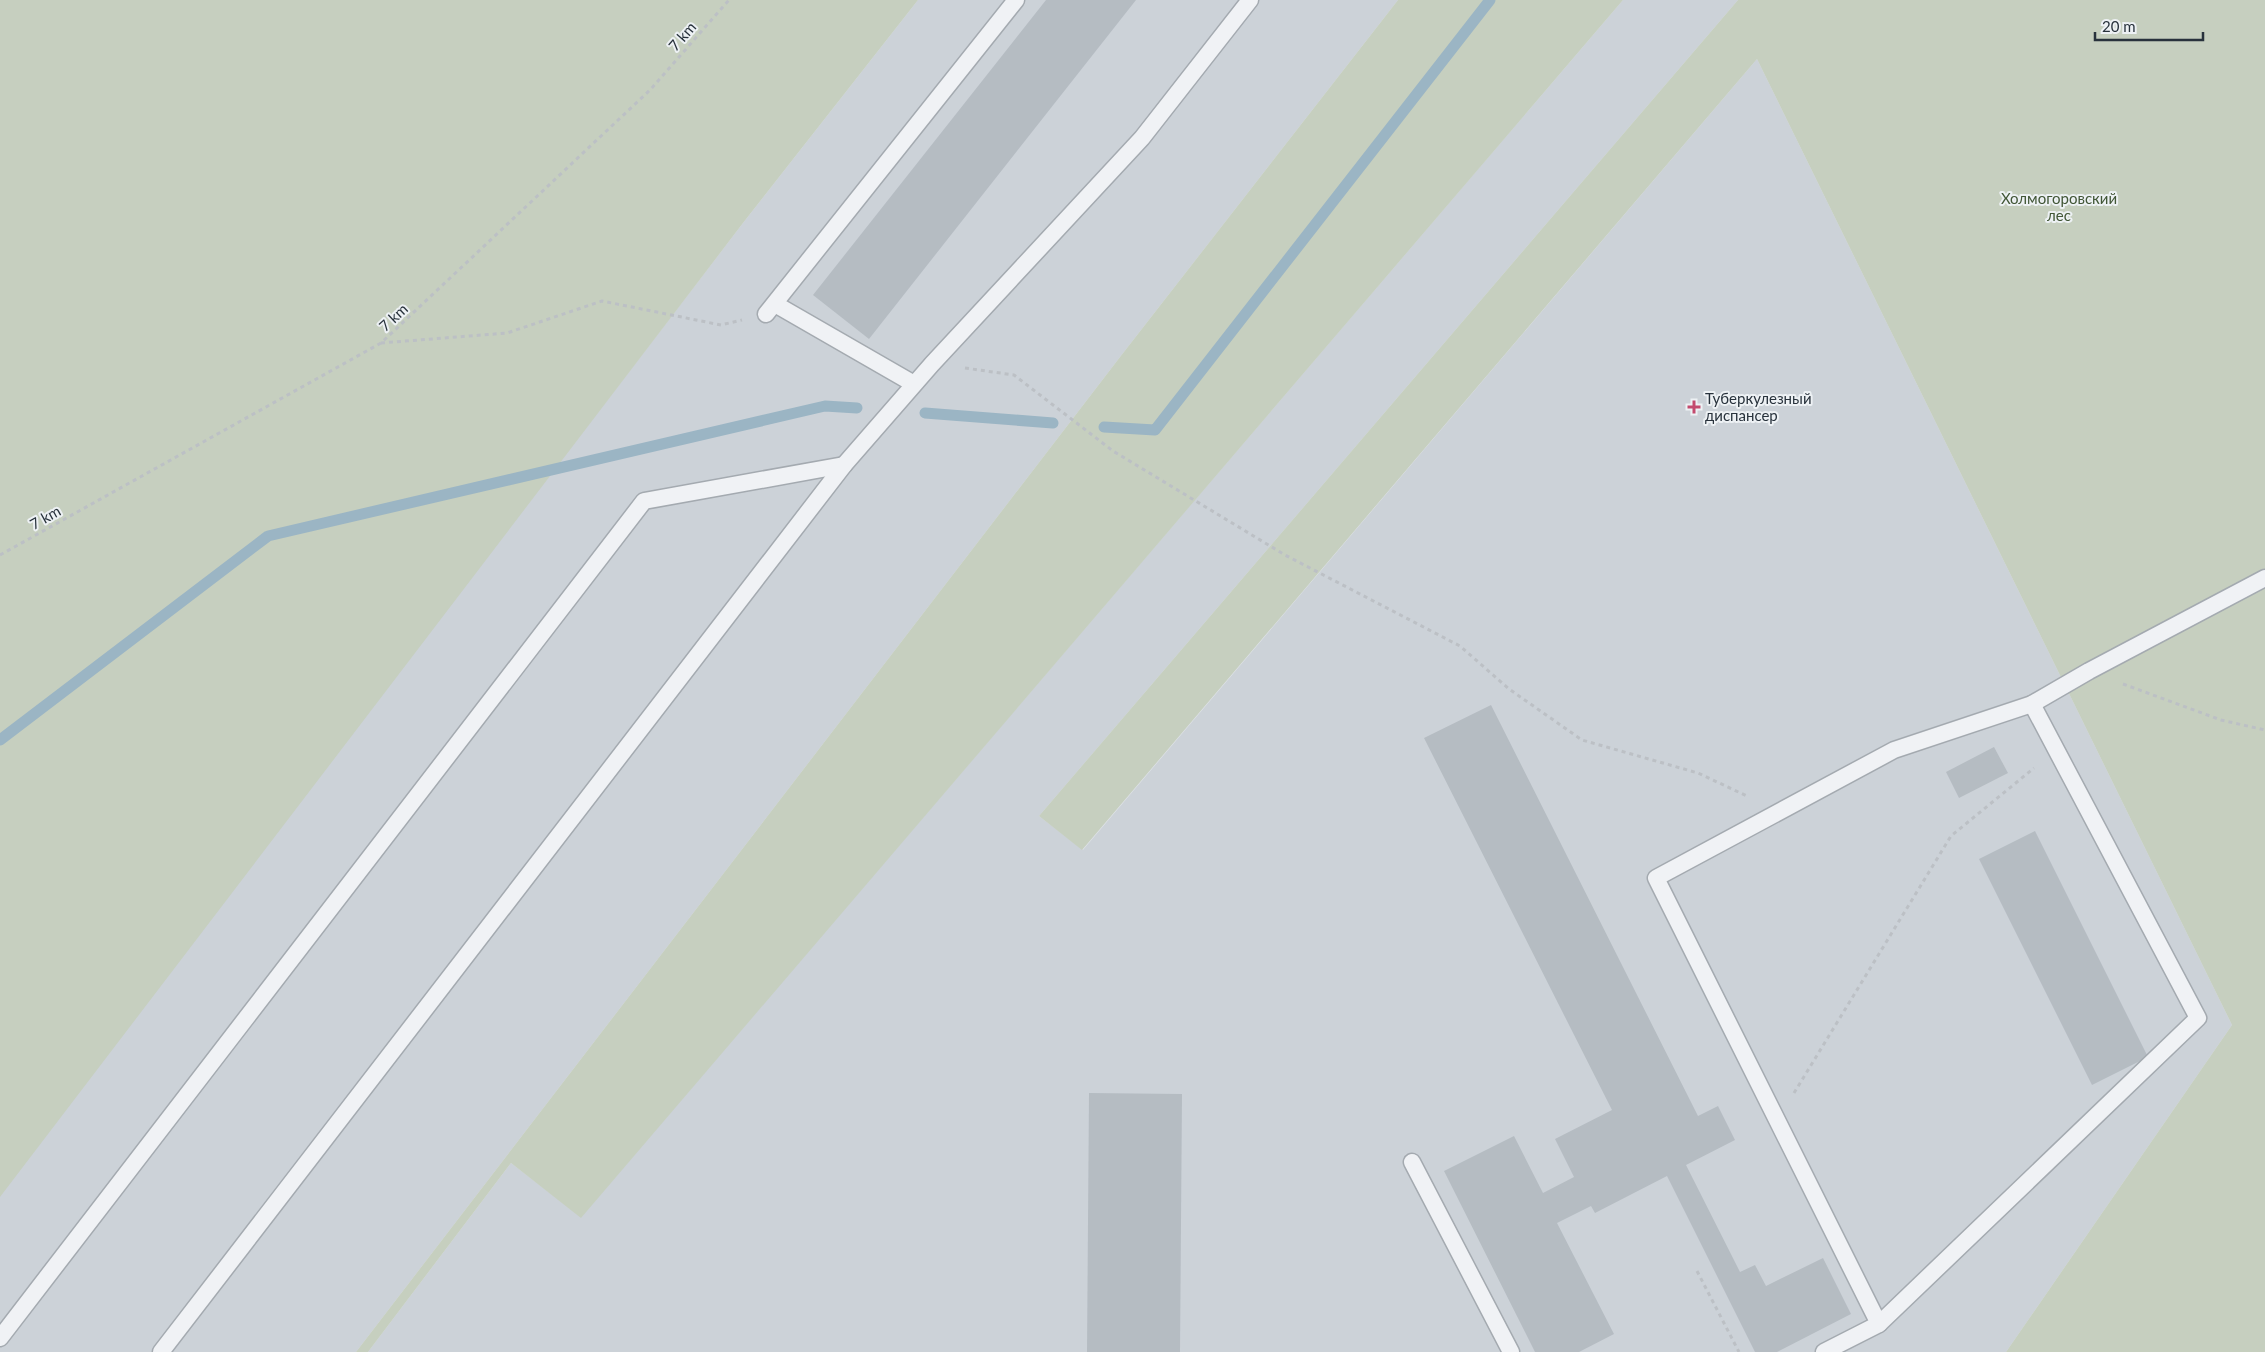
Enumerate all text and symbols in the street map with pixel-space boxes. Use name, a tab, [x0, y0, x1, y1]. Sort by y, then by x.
scale bar	[2095, 10, 2202, 42]
text: 20 m	[2102, 17, 2136, 35]
street label: 7 km	[665, 18, 699, 54]
park label: Холмогоровский лес	[2001, 189, 2117, 224]
street label: 7 km	[375, 299, 411, 335]
place label: Туберкулезный диспансер	[1705, 389, 1812, 424]
marker: Туберкулезный диспансер	[1687, 400, 1701, 414]
street label: 7 km	[26, 501, 64, 533]

